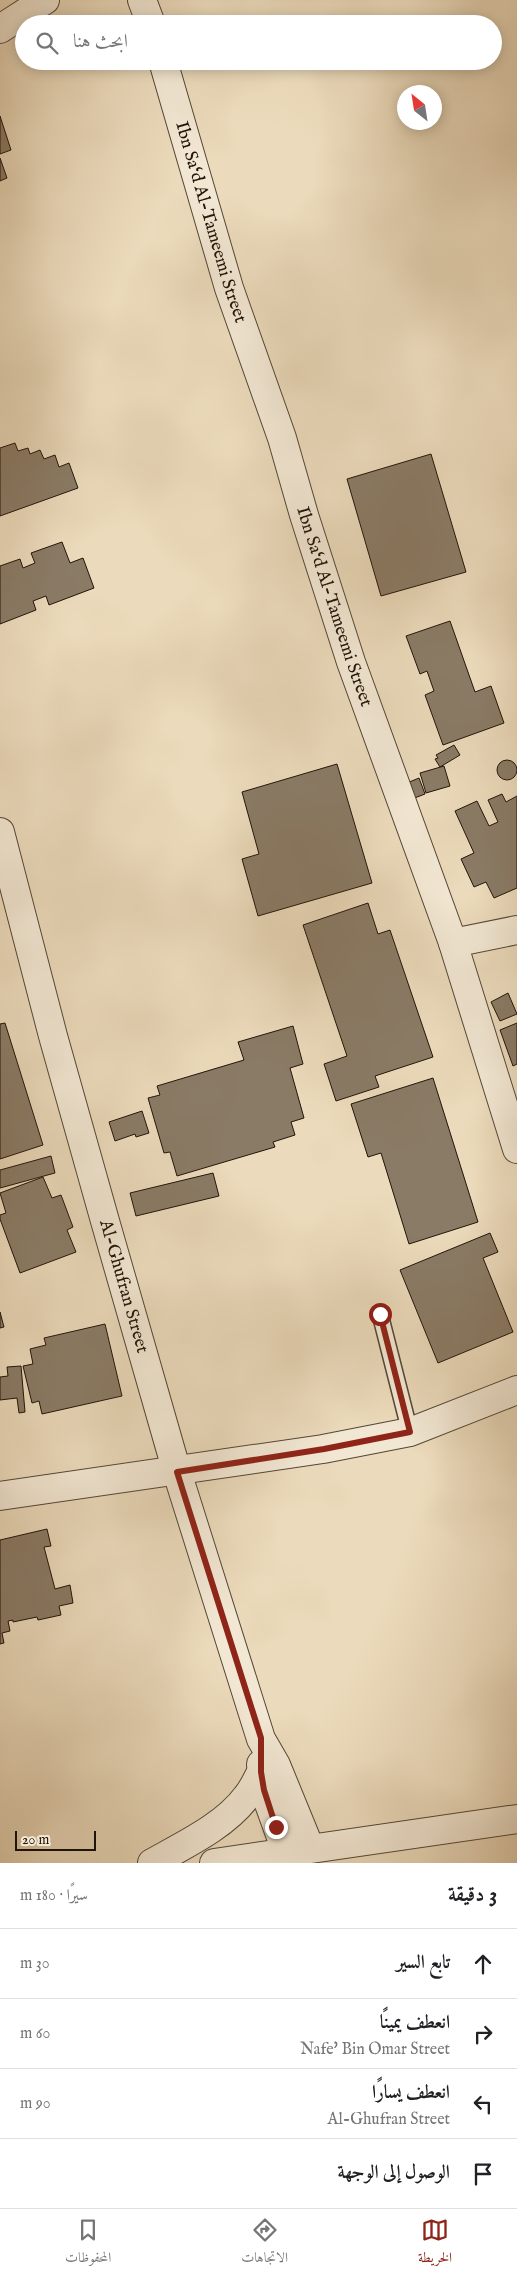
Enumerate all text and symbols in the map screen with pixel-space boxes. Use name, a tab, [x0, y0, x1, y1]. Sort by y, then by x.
search box	[15, 15, 502, 70]
icon: search	[33, 29, 61, 57]
text: ابحث هنا	[73, 30, 128, 54]
north arrow	[397, 85, 442, 130]
street label: Ibn Sa‘d Al-Tameemi Street	[170, 119, 252, 326]
street label: Ibn Sa‘d Al-Tameemi Street	[291, 504, 378, 710]
street label: Al-Ghufran Street	[93, 1216, 154, 1356]
route start	[369, 1303, 392, 1326]
route end	[265, 1816, 288, 1839]
scale bar	[15, 1828, 96, 1851]
text: 20 m	[22, 1831, 49, 1849]
text: 3 دقيقة	[448, 1882, 497, 1909]
text: سيرًا · 180 m	[20, 1886, 88, 1906]
icon: ahead	[469, 1950, 497, 1978]
text: تابع السير	[396, 1951, 450, 1975]
text: 30 m	[20, 1954, 50, 1974]
text: انعطف يمينًا	[380, 2011, 450, 2035]
icon: right	[469, 2020, 497, 2048]
text: 60 m	[20, 2024, 50, 2044]
text: Nafe' Bin Omar Street	[300, 2040, 450, 2060]
text: انعطف يسارًا	[372, 2081, 450, 2105]
icon: left	[469, 2090, 497, 2118]
text: 90 m	[20, 2094, 51, 2114]
text: Al-Ghufran Street	[328, 2110, 450, 2130]
icon: arrive	[469, 2160, 497, 2188]
text: الوصول إلى الوجهة	[338, 2161, 450, 2185]
tab: المحفوظات	[65, 2216, 111, 2271]
tab: الاتجاهات	[241, 2216, 288, 2271]
tab: الخريطة	[418, 2216, 452, 2271]

